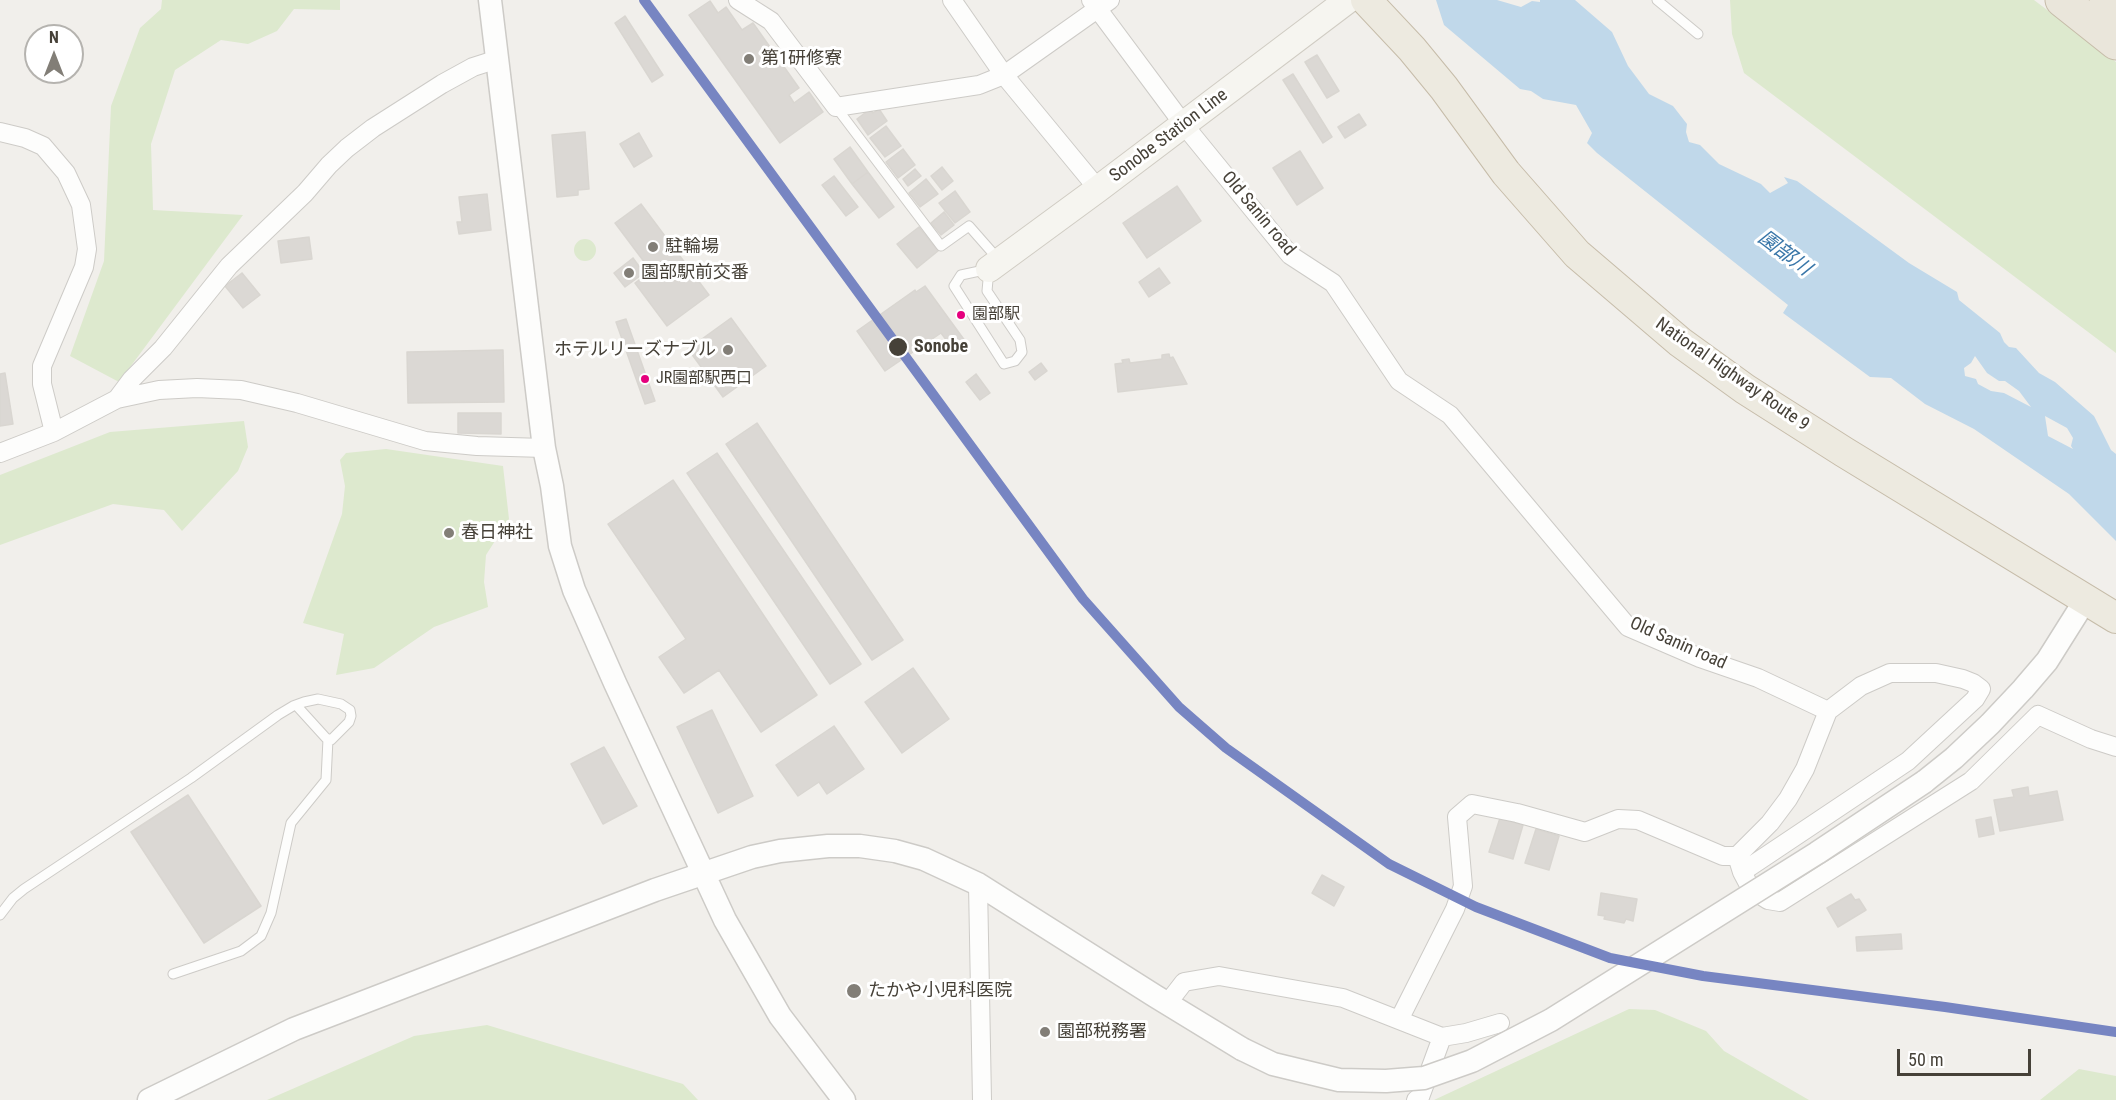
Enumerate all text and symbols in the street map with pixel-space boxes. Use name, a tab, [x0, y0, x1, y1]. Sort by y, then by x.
north arrow	[24, 24, 84, 84]
text: N	[49, 28, 59, 47]
place label: 第1研修寮	[761, 48, 842, 70]
marker: 第1研修寮	[742, 52, 756, 66]
street label: Sonobe Station Line	[1106, 85, 1232, 187]
street label: Old Sanin road	[1216, 167, 1300, 261]
water label: 園部川	[1753, 226, 1815, 282]
place label: 駐輪場	[665, 236, 719, 258]
marker: 駐輪場	[646, 240, 660, 254]
place label: 園部駅前交番	[641, 262, 749, 284]
marker: 園部駅前交番	[622, 266, 636, 280]
place label: 園部駅	[972, 305, 1020, 325]
marker: 園部駅	[955, 309, 967, 321]
street label: National Highway Route 9	[1651, 314, 1813, 436]
marker: Sonobe	[887, 336, 909, 358]
place label: Sonobe	[914, 336, 968, 358]
place label: ホテルリーズナブル	[554, 339, 716, 361]
marker: ホテルリーズナブル	[721, 343, 735, 357]
place label: JR園部駅西口	[656, 369, 752, 389]
marker: JR園部駅西口	[639, 373, 651, 385]
place label: 春日神社	[461, 522, 533, 544]
marker: 春日神社	[442, 526, 456, 540]
street label: Old Sanin road	[1626, 613, 1730, 675]
place label: たかや小児科医院	[868, 980, 1012, 1002]
marker: たかや小児科医院	[845, 982, 863, 1000]
place label: 園部税務署	[1057, 1021, 1147, 1043]
marker: 園部税務署	[1038, 1025, 1052, 1039]
scale bar	[1900, 1037, 2034, 1075]
text: 50 m	[1908, 1049, 1943, 1070]

